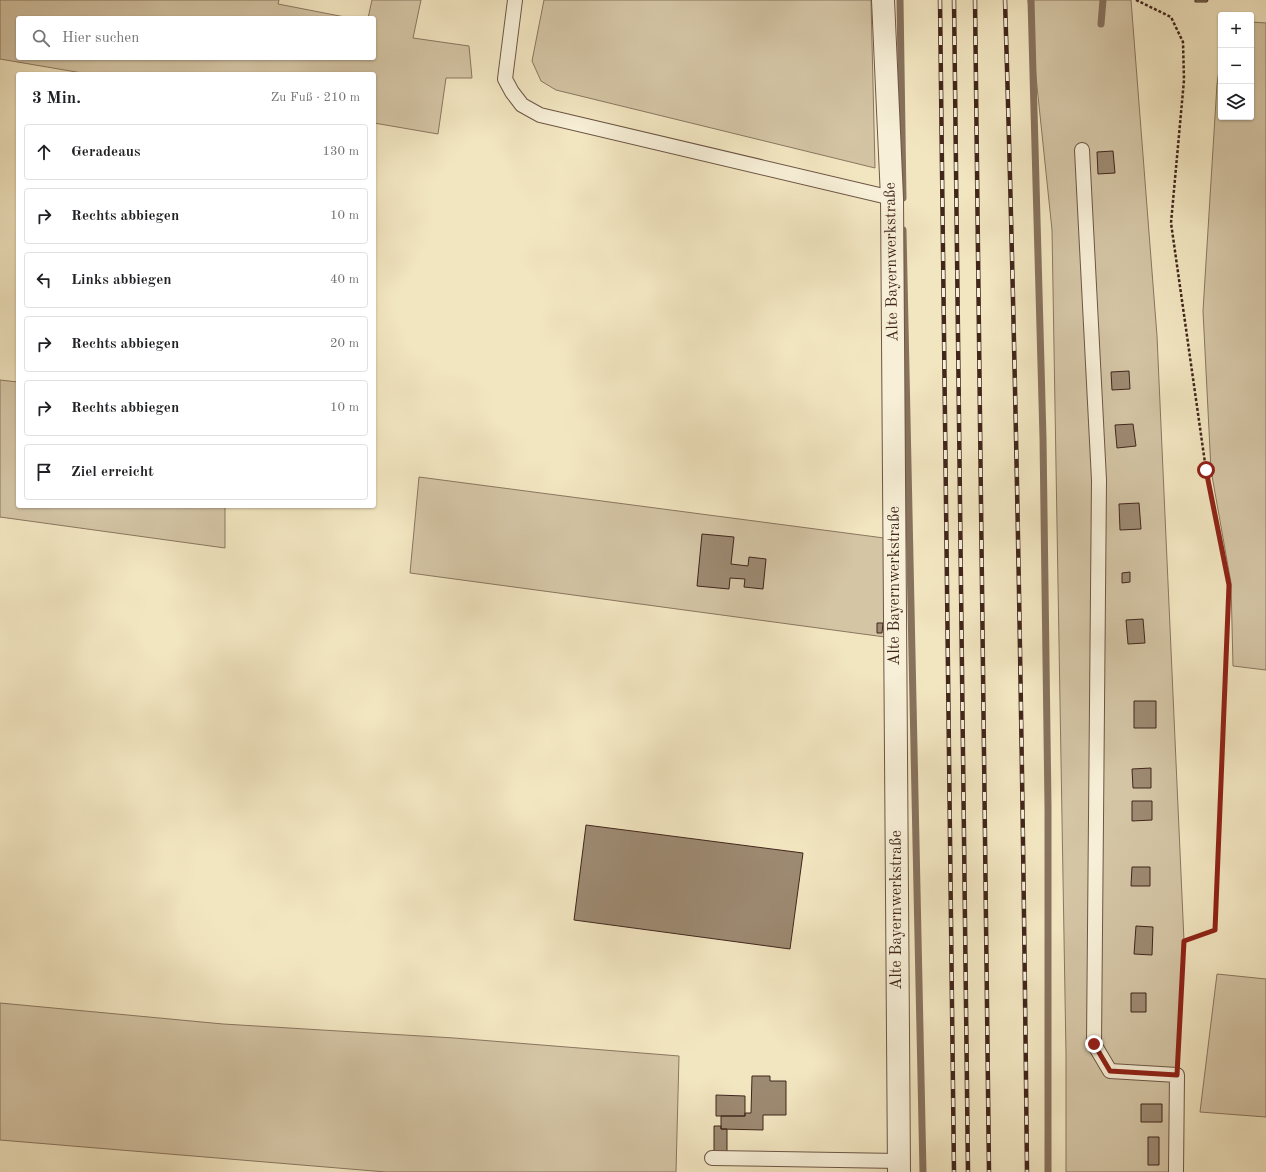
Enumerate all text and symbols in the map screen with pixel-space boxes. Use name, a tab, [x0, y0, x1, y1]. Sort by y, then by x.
map controls	[1218, 12, 1254, 120]
button: +	[1218, 12, 1254, 48]
search box	[16, 16, 376, 60]
icon: search	[30, 27, 52, 49]
text: Hier suchen	[62, 31, 139, 46]
button: −	[1218, 48, 1254, 84]
button: layers	[1218, 84, 1254, 120]
text: 3 Min.	[32, 90, 81, 107]
text: Zu Fuß · 210 m	[271, 91, 360, 104]
icon: ahead	[33, 141, 55, 163]
text: Geradeaus	[71, 145, 140, 160]
text: 130 m	[322, 145, 359, 158]
street label: Alte Bayernwerkstraße	[883, 182, 901, 342]
icon: right	[33, 205, 55, 227]
text: Rechts abbiegen	[71, 209, 179, 224]
text: 10 m	[330, 209, 359, 222]
icon: left	[33, 269, 55, 291]
text: Links abbiegen	[71, 273, 172, 288]
text: 40 m	[330, 273, 359, 286]
icon: right	[33, 333, 55, 355]
text: Rechts abbiegen	[71, 337, 179, 352]
text: 20 m	[330, 337, 359, 350]
icon: right	[33, 397, 55, 419]
text: Rechts abbiegen	[71, 401, 179, 416]
text: 10 m	[330, 401, 359, 414]
icon: arrive	[33, 461, 55, 483]
route start	[1197, 461, 1215, 479]
text: Ziel erreicht	[71, 465, 154, 480]
street label: Alte Bayernwerkstraße	[887, 506, 903, 666]
street label: Alte Bayernwerkstraße	[889, 830, 905, 990]
route end	[1085, 1035, 1103, 1053]

